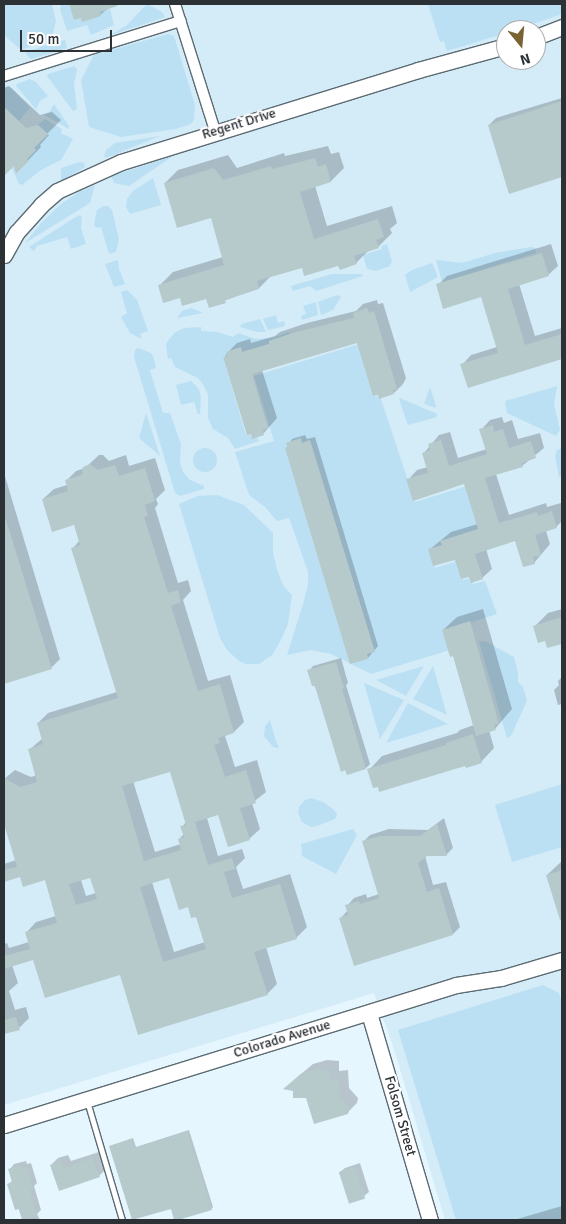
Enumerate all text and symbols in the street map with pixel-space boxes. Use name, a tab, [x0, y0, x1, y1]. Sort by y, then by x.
scale bar	[22, 20, 115, 52]
north arrow	[496, 20, 546, 70]
text: 50 m	[28, 30, 59, 48]
text: N	[518, 49, 532, 68]
street label: Regent Drive	[200, 105, 278, 143]
street label: Colorado Avenue	[231, 1016, 333, 1062]
street label: Folsom Street	[381, 1074, 419, 1158]

